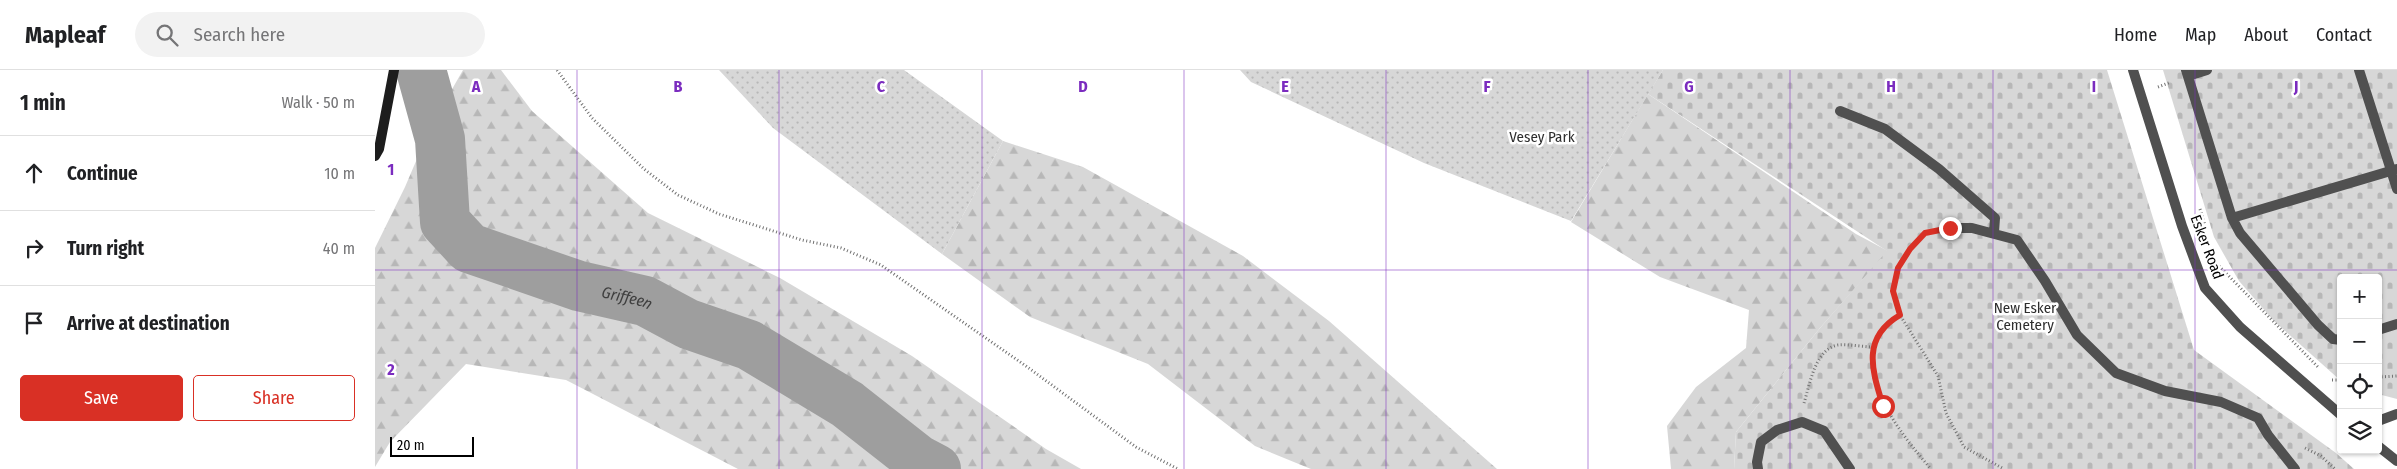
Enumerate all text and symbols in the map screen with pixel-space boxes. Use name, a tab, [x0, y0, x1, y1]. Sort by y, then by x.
search box	[135, 12, 485, 57]
text: Mapleaf	[25, 21, 105, 49]
icon: search	[153, 21, 181, 49]
text: Search here	[193, 23, 285, 46]
text: Home	[2114, 24, 2157, 46]
text: Map	[2185, 24, 2216, 46]
text: About	[2244, 24, 2288, 46]
text: Contact	[2316, 24, 2372, 46]
text: A	[471, 77, 481, 96]
text: B	[674, 77, 683, 96]
text: C	[877, 77, 886, 96]
text: D	[1078, 77, 1088, 96]
text: E	[1281, 77, 1289, 96]
text: F	[1483, 77, 1491, 96]
text: G	[1684, 77, 1694, 96]
text: H	[1886, 77, 1896, 96]
text: I	[2092, 77, 2096, 96]
text: J	[2293, 77, 2298, 96]
text: 1 min	[20, 90, 66, 116]
text: Walk · 50 m	[281, 93, 355, 112]
park label: Vesey Park	[1509, 128, 1575, 146]
icon: ahead	[20, 159, 48, 187]
text: 1	[388, 160, 394, 179]
text: Continue	[67, 162, 138, 185]
text: 10 m	[324, 164, 355, 183]
street label: Esker Road	[2187, 212, 2227, 282]
route end	[1939, 217, 1962, 240]
icon: right	[20, 234, 48, 262]
text: Turn right	[67, 237, 144, 260]
text: 40 m	[323, 239, 355, 258]
map controls	[2337, 274, 2382, 454]
button: +	[2337, 274, 2382, 319]
water label: Griffeen	[600, 282, 656, 313]
park label: New Esker Cemetery	[1994, 299, 2057, 334]
icon: arrive	[20, 309, 48, 337]
text: Arrive at destination	[67, 312, 230, 335]
button: −	[2337, 319, 2382, 364]
text: 2	[386, 360, 395, 379]
button: locate	[2337, 364, 2382, 409]
button: Save	[20, 375, 183, 421]
button: Share	[193, 375, 355, 421]
route start	[1872, 395, 1895, 418]
button: layers	[2337, 409, 2382, 454]
scale bar	[390, 434, 474, 457]
text: 20 m	[397, 437, 425, 454]

